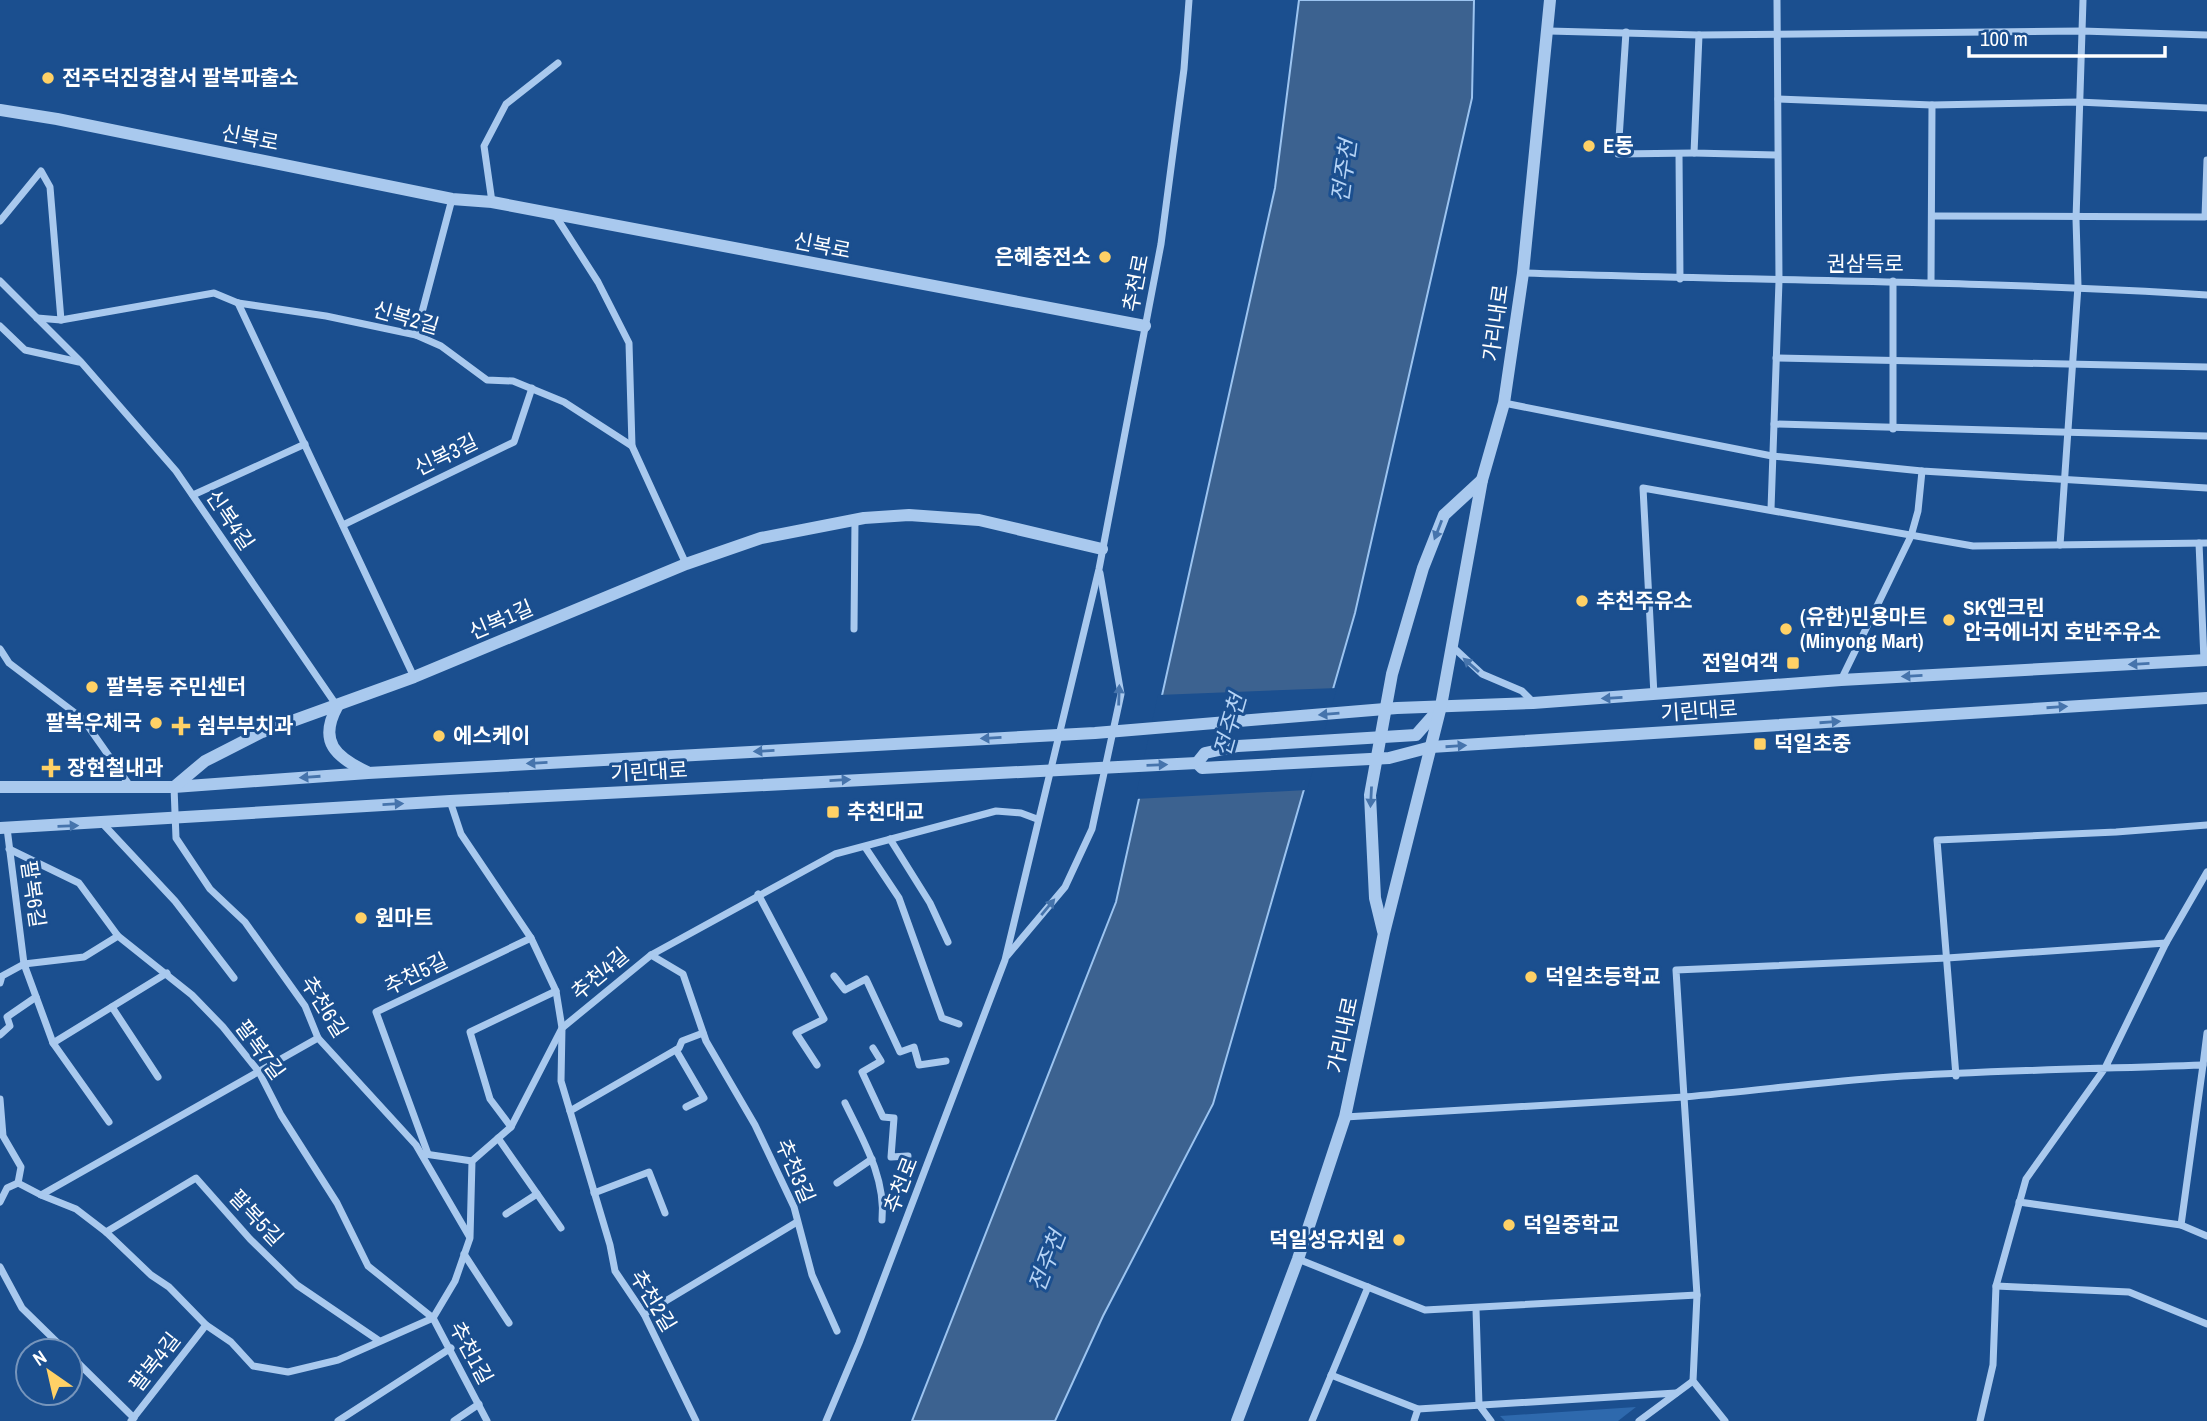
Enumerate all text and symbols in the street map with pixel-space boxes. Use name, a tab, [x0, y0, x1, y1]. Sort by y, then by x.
scale bar	[1969, 14, 2165, 58]
text: 100 m	[1980, 24, 2028, 53]
place label: 전주덕진경찰서 팔복파출소	[62, 63, 299, 92]
marker: 전주덕진경찰서 팔복파출소	[40, 70, 56, 86]
street label: 신복로	[219, 118, 281, 157]
place label: E동	[1603, 131, 1634, 160]
water label: 전주천	[1324, 135, 1364, 205]
marker: E동	[1581, 138, 1597, 154]
street label: 신복로	[791, 226, 853, 265]
place label: 은혜충전소	[994, 242, 1091, 271]
marker: 은혜충전소	[1097, 249, 1113, 265]
street label: 권삼득로	[1826, 249, 1904, 278]
street label: 추천로	[1116, 252, 1155, 314]
street label: 가리내로	[1476, 283, 1515, 363]
street label: 신복2길	[370, 294, 443, 341]
street label: 신복3길	[409, 427, 482, 482]
street label: 신복4길	[200, 484, 261, 556]
one-way arrow	[1432, 520, 1443, 541]
place label: 추천주유소	[1596, 586, 1693, 615]
street label: 신복1길	[464, 593, 538, 646]
marker: 추천주유소	[1574, 593, 1590, 609]
place label: SK엔크린 안국에너지 호반주유소	[1963, 593, 2161, 646]
place label: (유한)민용마트 (Minyong Mart)	[1800, 602, 1927, 655]
marker: SK엔크린 안국에너지 호반주유소	[1941, 612, 1957, 628]
marker: (유한)민용마트 (Minyong Mart)	[1778, 621, 1794, 637]
place label: 전일여객	[1702, 648, 1779, 677]
marker: 전일여객	[1785, 655, 1801, 671]
one-way arrow	[1463, 658, 1480, 673]
one-way arrow	[2128, 659, 2150, 670]
one-way arrow	[1900, 671, 1922, 682]
place label: 팔복동 주민센터	[106, 672, 246, 701]
marker: 팔복동 주민센터	[84, 679, 100, 695]
one-way arrow	[1113, 684, 1124, 706]
water label: 전주천	[1206, 687, 1254, 760]
one-way arrow	[1600, 693, 1622, 704]
street label: 기린대로	[1659, 693, 1739, 728]
one-way arrow	[2046, 701, 2068, 712]
place label: 팔복우체국	[45, 708, 142, 737]
one-way arrow	[1318, 709, 1340, 720]
place label: 쉼부부치과	[197, 711, 294, 740]
marker: 팔복우체국	[148, 715, 164, 731]
marker: 쉼부부치과	[171, 716, 191, 736]
one-way arrow	[1819, 716, 1841, 727]
place label: 에스케이	[453, 721, 530, 750]
marker: 에스케이	[431, 728, 447, 744]
place label: 덕일초중	[1774, 729, 1851, 758]
one-way arrow	[980, 733, 1002, 744]
marker: 덕일초중	[1752, 736, 1768, 752]
one-way arrow	[1445, 740, 1467, 751]
one-way arrow	[753, 746, 775, 757]
place label: 장현철내과	[67, 753, 164, 782]
street label: 기린대로	[610, 755, 688, 788]
marker: 장현철내과	[41, 758, 61, 778]
one-way arrow	[525, 758, 547, 769]
one-way arrow	[1146, 759, 1168, 770]
one-way arrow	[298, 772, 320, 783]
one-way arrow	[830, 775, 852, 786]
one-way arrow	[1365, 787, 1376, 809]
place label: 추천대교	[847, 797, 924, 826]
one-way arrow	[382, 798, 404, 809]
marker: 추천대교	[825, 804, 841, 820]
one-way arrow	[57, 820, 79, 831]
street label: 팔복6길	[14, 858, 53, 929]
one-way arrow	[1040, 899, 1055, 916]
place label: 원마트	[375, 903, 433, 932]
marker: 원마트	[353, 910, 369, 926]
street label: 추천4길	[564, 941, 635, 1006]
street label: 추천5길	[379, 946, 452, 1001]
place label: 덕일초등학교	[1545, 962, 1661, 991]
marker: 덕일초등학교	[1523, 969, 1539, 985]
street label: 추천6길	[294, 970, 355, 1043]
street label: 가리내로	[1320, 994, 1365, 1076]
street label: 팔복7길	[229, 1014, 292, 1086]
street label: 추천3길	[769, 1134, 822, 1208]
street label: 추천로	[877, 1153, 924, 1217]
street label: 팔복5길	[223, 1183, 290, 1252]
place label: 덕일중학교	[1523, 1210, 1620, 1239]
marker: 덕일중학교	[1501, 1217, 1517, 1233]
water label: 전주천	[1021, 1223, 1073, 1296]
place label: 덕일성유치원	[1269, 1225, 1385, 1254]
marker: 덕일성유치원	[1391, 1232, 1407, 1248]
street label: 추천2길	[624, 1264, 683, 1337]
street label: 추천1길	[443, 1316, 500, 1389]
street label: 팔복4길	[122, 1326, 187, 1397]
north arrow	[14, 1337, 84, 1407]
text: N	[28, 1344, 51, 1372]

